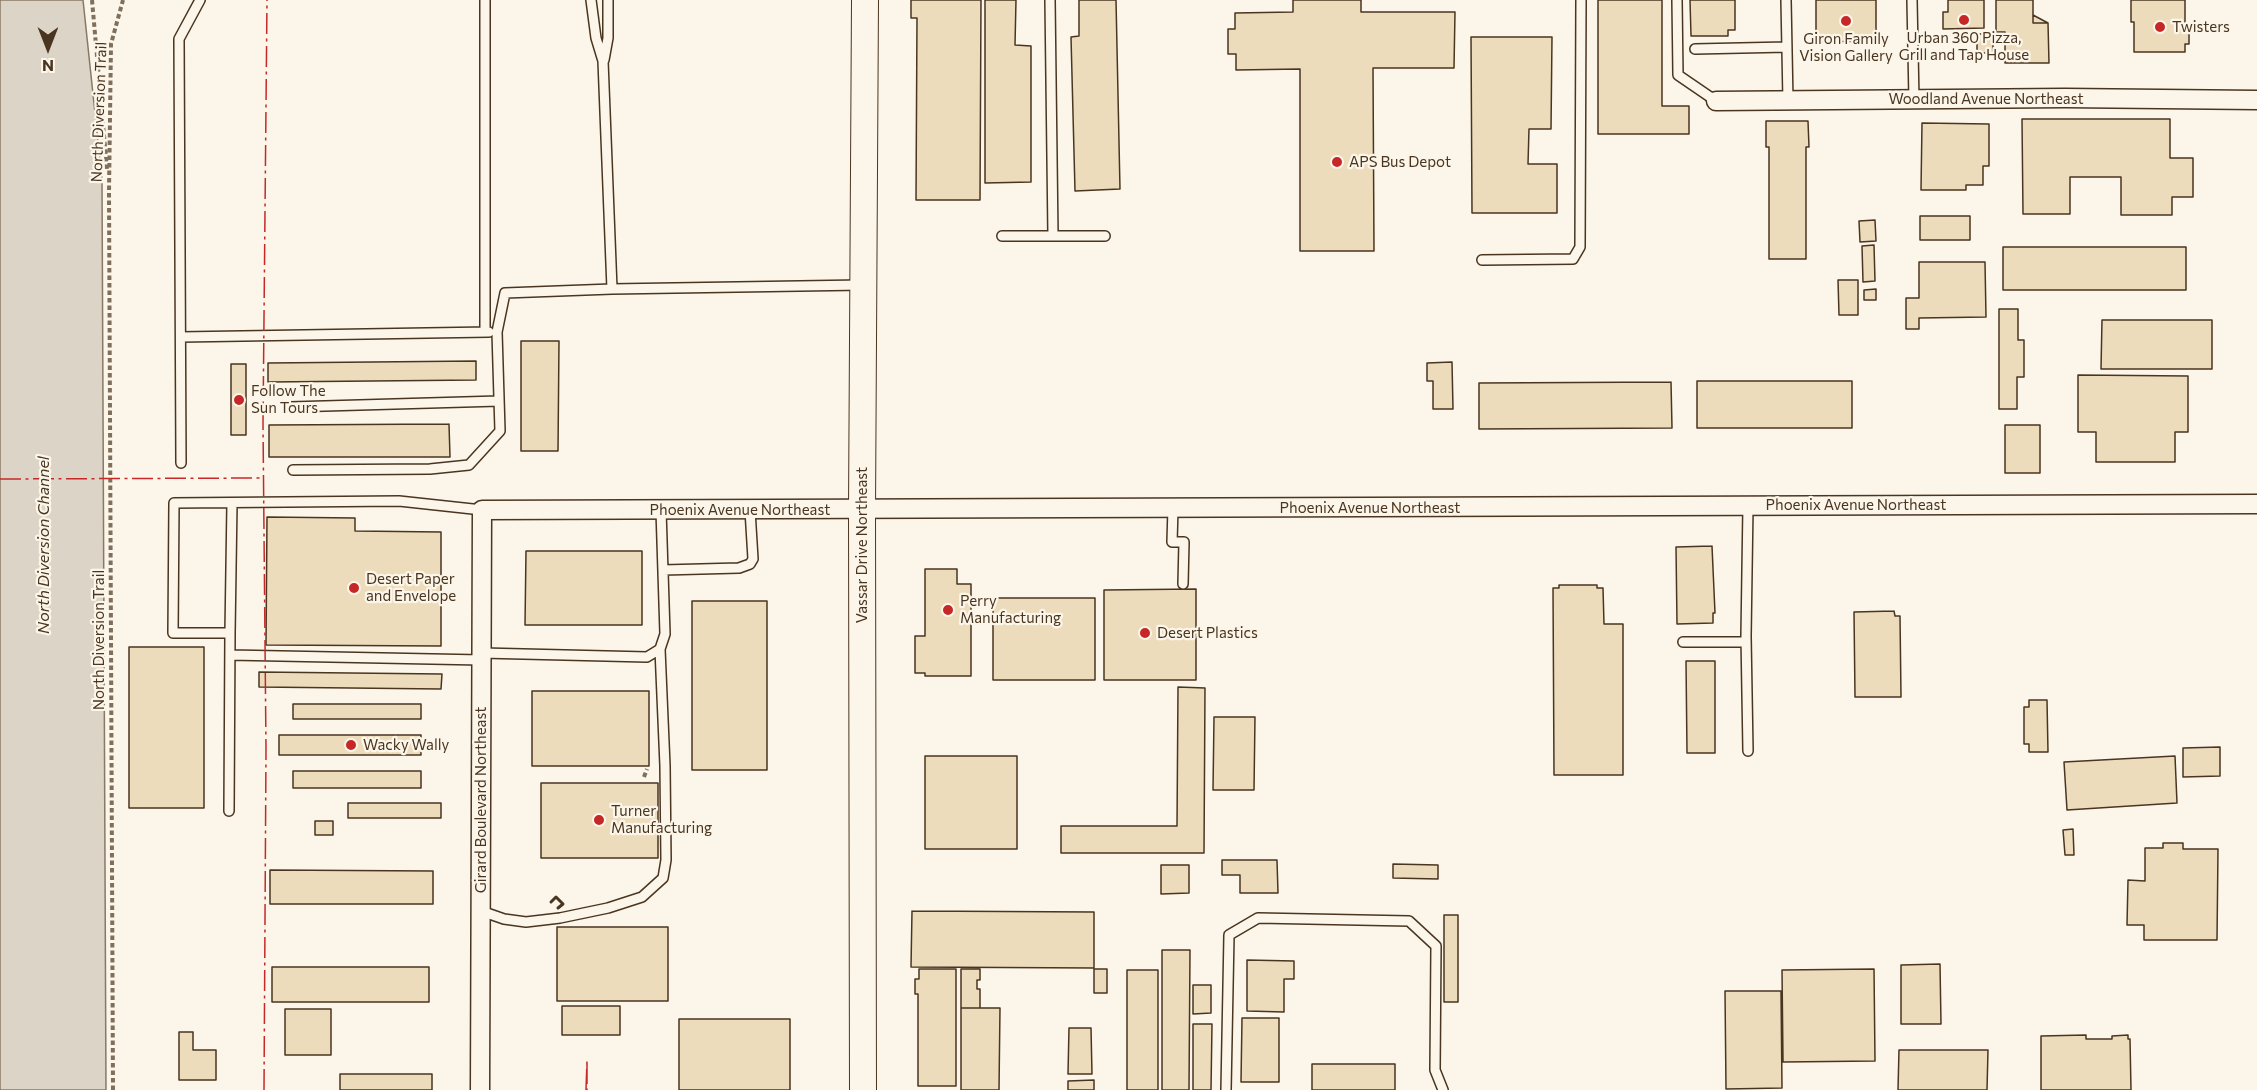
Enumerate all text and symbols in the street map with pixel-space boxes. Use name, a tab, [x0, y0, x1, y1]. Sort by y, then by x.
marker: Urban 360 Pizza, Grill and Tap House	[1957, 13, 1971, 27]
marker: Giron Family Vision Gallery	[1839, 14, 1853, 28]
north arrow	[18, 18, 78, 78]
place label: Twisters	[2172, 18, 2230, 36]
marker: Twisters	[2153, 20, 2167, 34]
place label: Urban 360 Pizza, Grill and Tap House	[1899, 29, 2029, 64]
place label: Giron Family Vision Gallery	[1799, 30, 1893, 65]
street label: North Diversion Trail	[88, 41, 110, 183]
text: N	[42, 57, 54, 76]
street label: Woodland Avenue Northeast	[1888, 90, 2084, 108]
place label: APS Bus Depot	[1349, 153, 1451, 171]
marker: APS Bus Depot	[1330, 155, 1344, 169]
place label: Follow The Sun Tours	[251, 382, 326, 417]
marker: Follow The Sun Tours	[232, 393, 246, 407]
water label: North Diversion Channel	[34, 456, 54, 634]
street label: Vassar Drive Northeast	[853, 467, 871, 623]
street label: Phoenix Avenue Northeast	[1766, 496, 1946, 514]
street label: Phoenix Avenue Northeast	[1280, 499, 1460, 517]
street label: Phoenix Avenue Northeast	[650, 501, 830, 519]
street label: North Diversion Trail	[90, 570, 108, 710]
place label: Desert Paper and Envelope	[366, 570, 456, 605]
marker: Desert Paper and Envelope	[347, 581, 361, 595]
place label: Perry Manufacturing	[960, 592, 1061, 627]
marker: Perry Manufacturing	[941, 603, 955, 617]
place label: Desert Plastics	[1157, 624, 1258, 642]
marker: Desert Plastics	[1138, 626, 1152, 640]
street label: Girard Boulevard Northeast	[472, 707, 490, 893]
place label: Wacky Wally	[363, 736, 449, 754]
marker: Wacky Wally	[344, 738, 358, 752]
place label: Turner Manufacturing	[611, 802, 712, 837]
marker: Turner Manufacturing	[592, 813, 606, 827]

